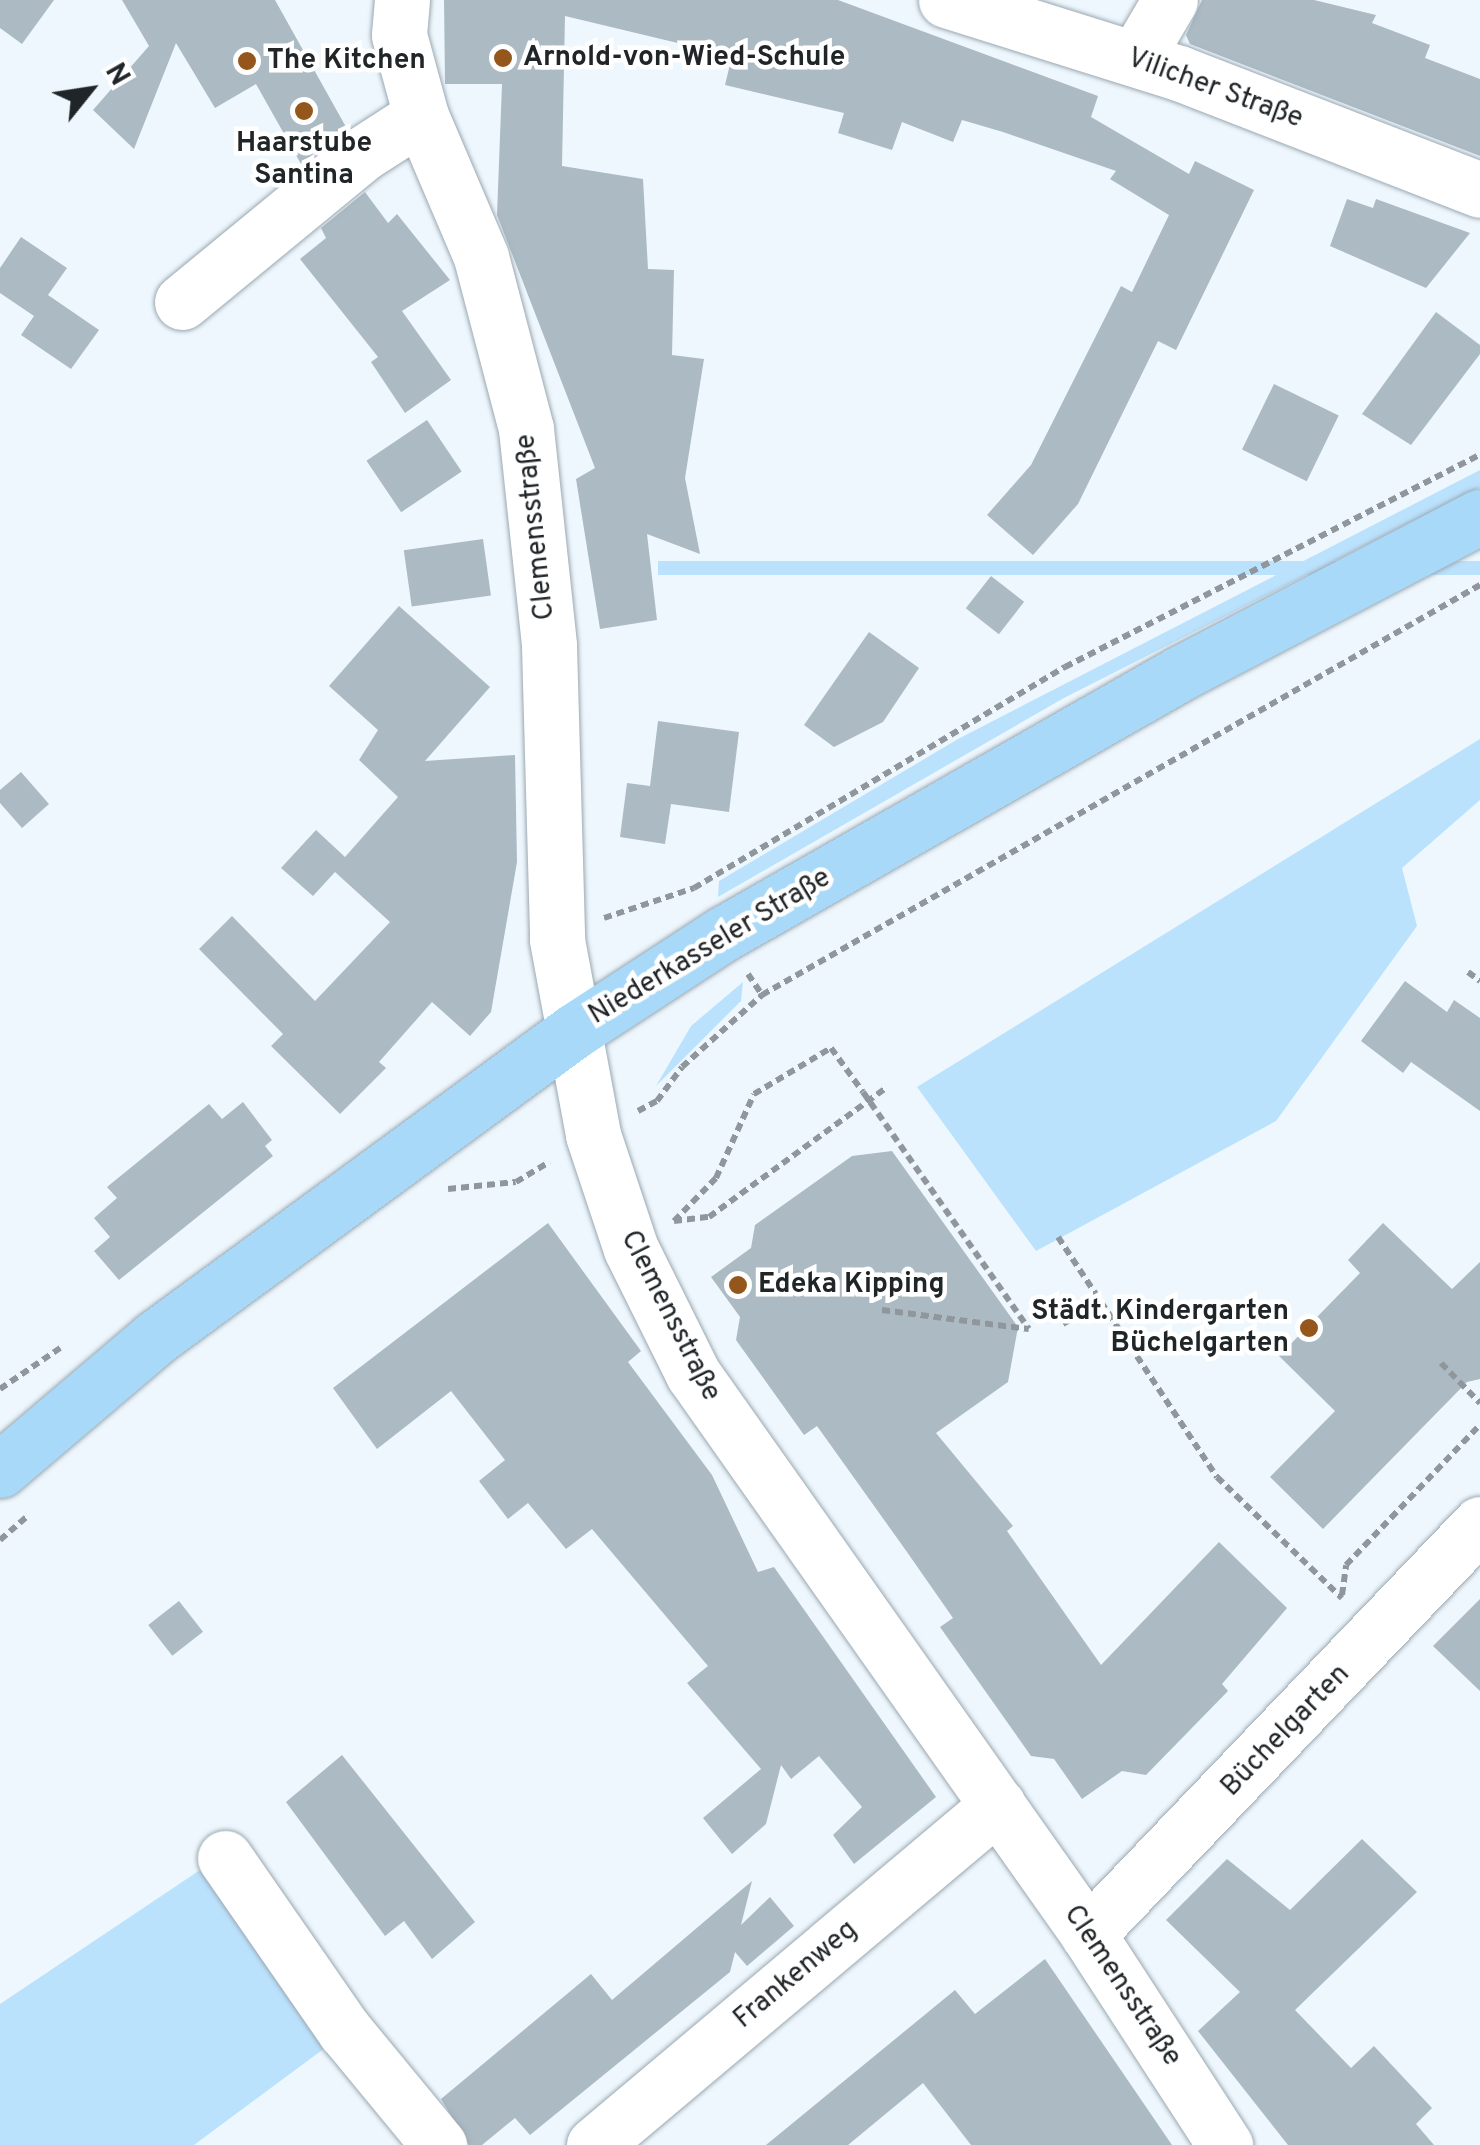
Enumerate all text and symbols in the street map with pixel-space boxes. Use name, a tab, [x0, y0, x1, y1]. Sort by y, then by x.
north arrow	[40, 40, 140, 140]
place label: Arnold-von-Wied-Schule	[523, 41, 845, 75]
street label: Vilicher Straße	[1123, 42, 1307, 136]
place label: The Kitchen	[267, 44, 426, 78]
marker: Arnold-von-Wied-Schule	[492, 47, 514, 69]
marker: The Kitchen	[236, 50, 258, 72]
text: N	[95, 57, 137, 93]
marker: Haarstube Santina	[293, 100, 315, 122]
place label: Haarstube Santina	[236, 127, 372, 193]
street label: Clemensstraße	[510, 432, 562, 622]
street label: Niederkasseler Straße	[583, 862, 837, 1032]
street label: Clemensstraße	[613, 1225, 727, 1407]
place label: Edeka Kipping	[758, 1268, 945, 1302]
marker: Edeka Kipping	[727, 1274, 749, 1296]
place label: Städt. Kindergarten Büchelgarten	[1031, 1295, 1289, 1361]
marker: Städt. Kindergarten Büchelgarten	[1298, 1317, 1320, 1339]
street label: Büchelgarten	[1215, 1658, 1357, 1804]
street label: Clemensstraße	[1056, 1899, 1188, 2073]
street label: Frankenweg	[727, 1914, 865, 2036]

